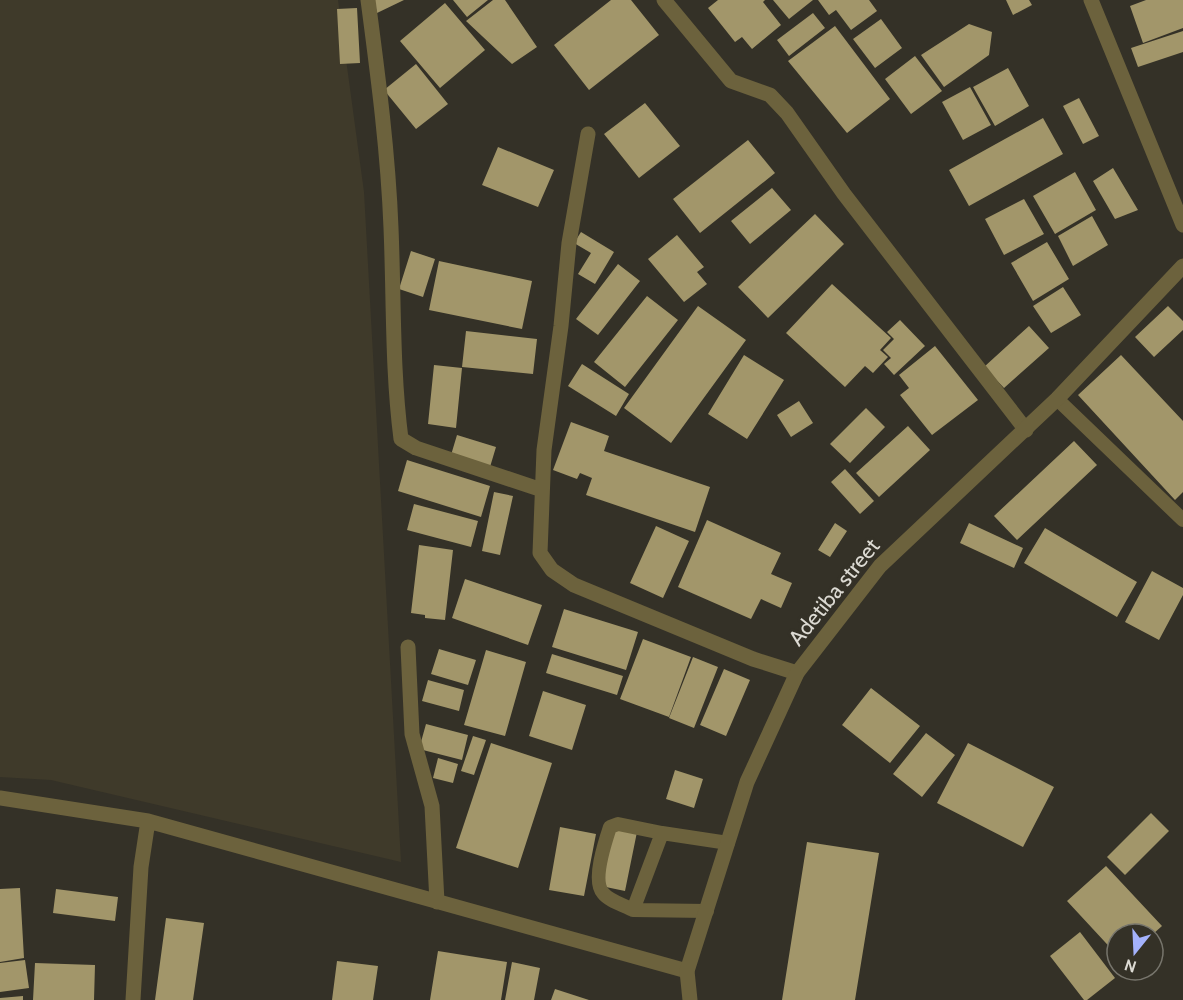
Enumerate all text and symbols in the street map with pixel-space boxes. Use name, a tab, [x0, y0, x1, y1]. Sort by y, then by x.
street label: Adetiba street	[783, 533, 886, 651]
north arrow	[1105, 922, 1165, 982]
text: N	[1122, 955, 1139, 977]

